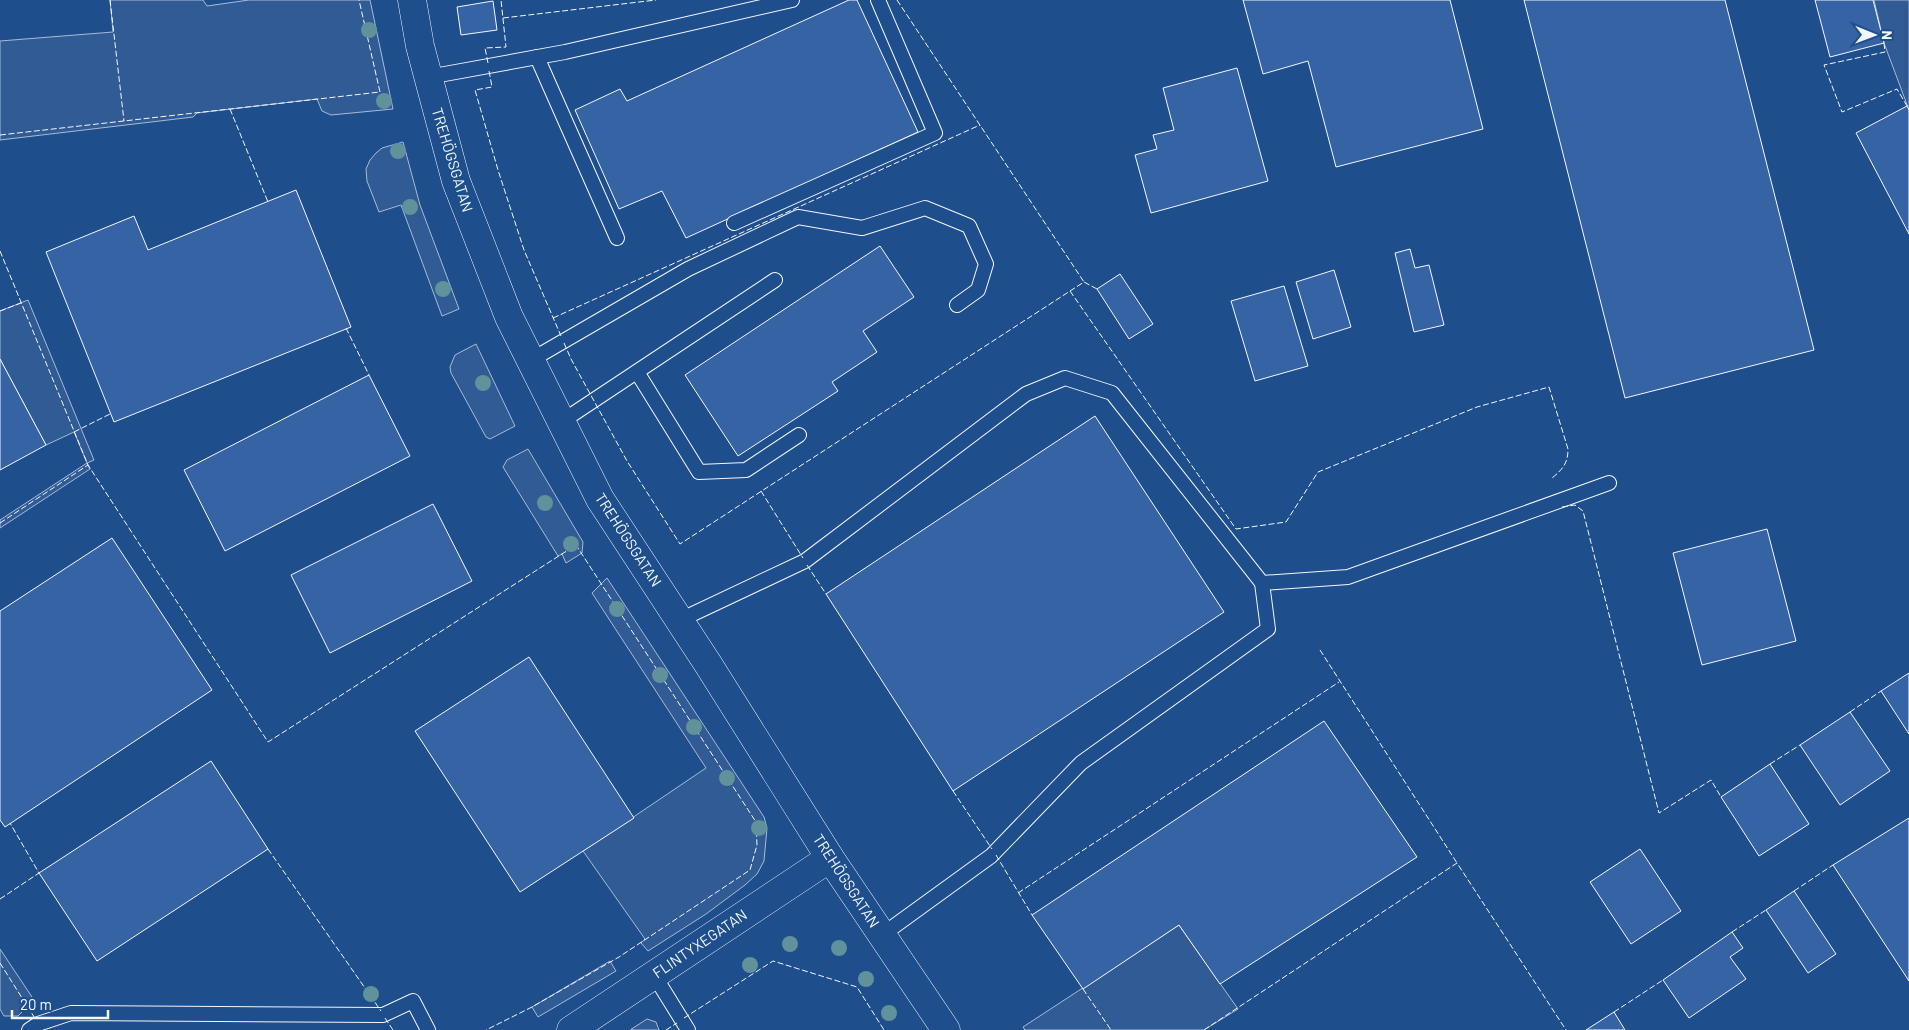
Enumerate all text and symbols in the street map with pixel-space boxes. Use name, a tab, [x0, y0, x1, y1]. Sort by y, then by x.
north arrow	[1849, 10, 1899, 60]
text: N	[1879, 30, 1896, 40]
street label: TREHÖGSGATAN	[429, 105, 477, 214]
street label: TREHÖGSGATAN	[592, 489, 666, 590]
street label: TREHÖGSGATAN	[810, 830, 884, 931]
street label: FLINTYXEGATAN	[649, 905, 750, 981]
scale bar	[12, 988, 109, 1020]
text: 20 m	[20, 995, 52, 1013]

